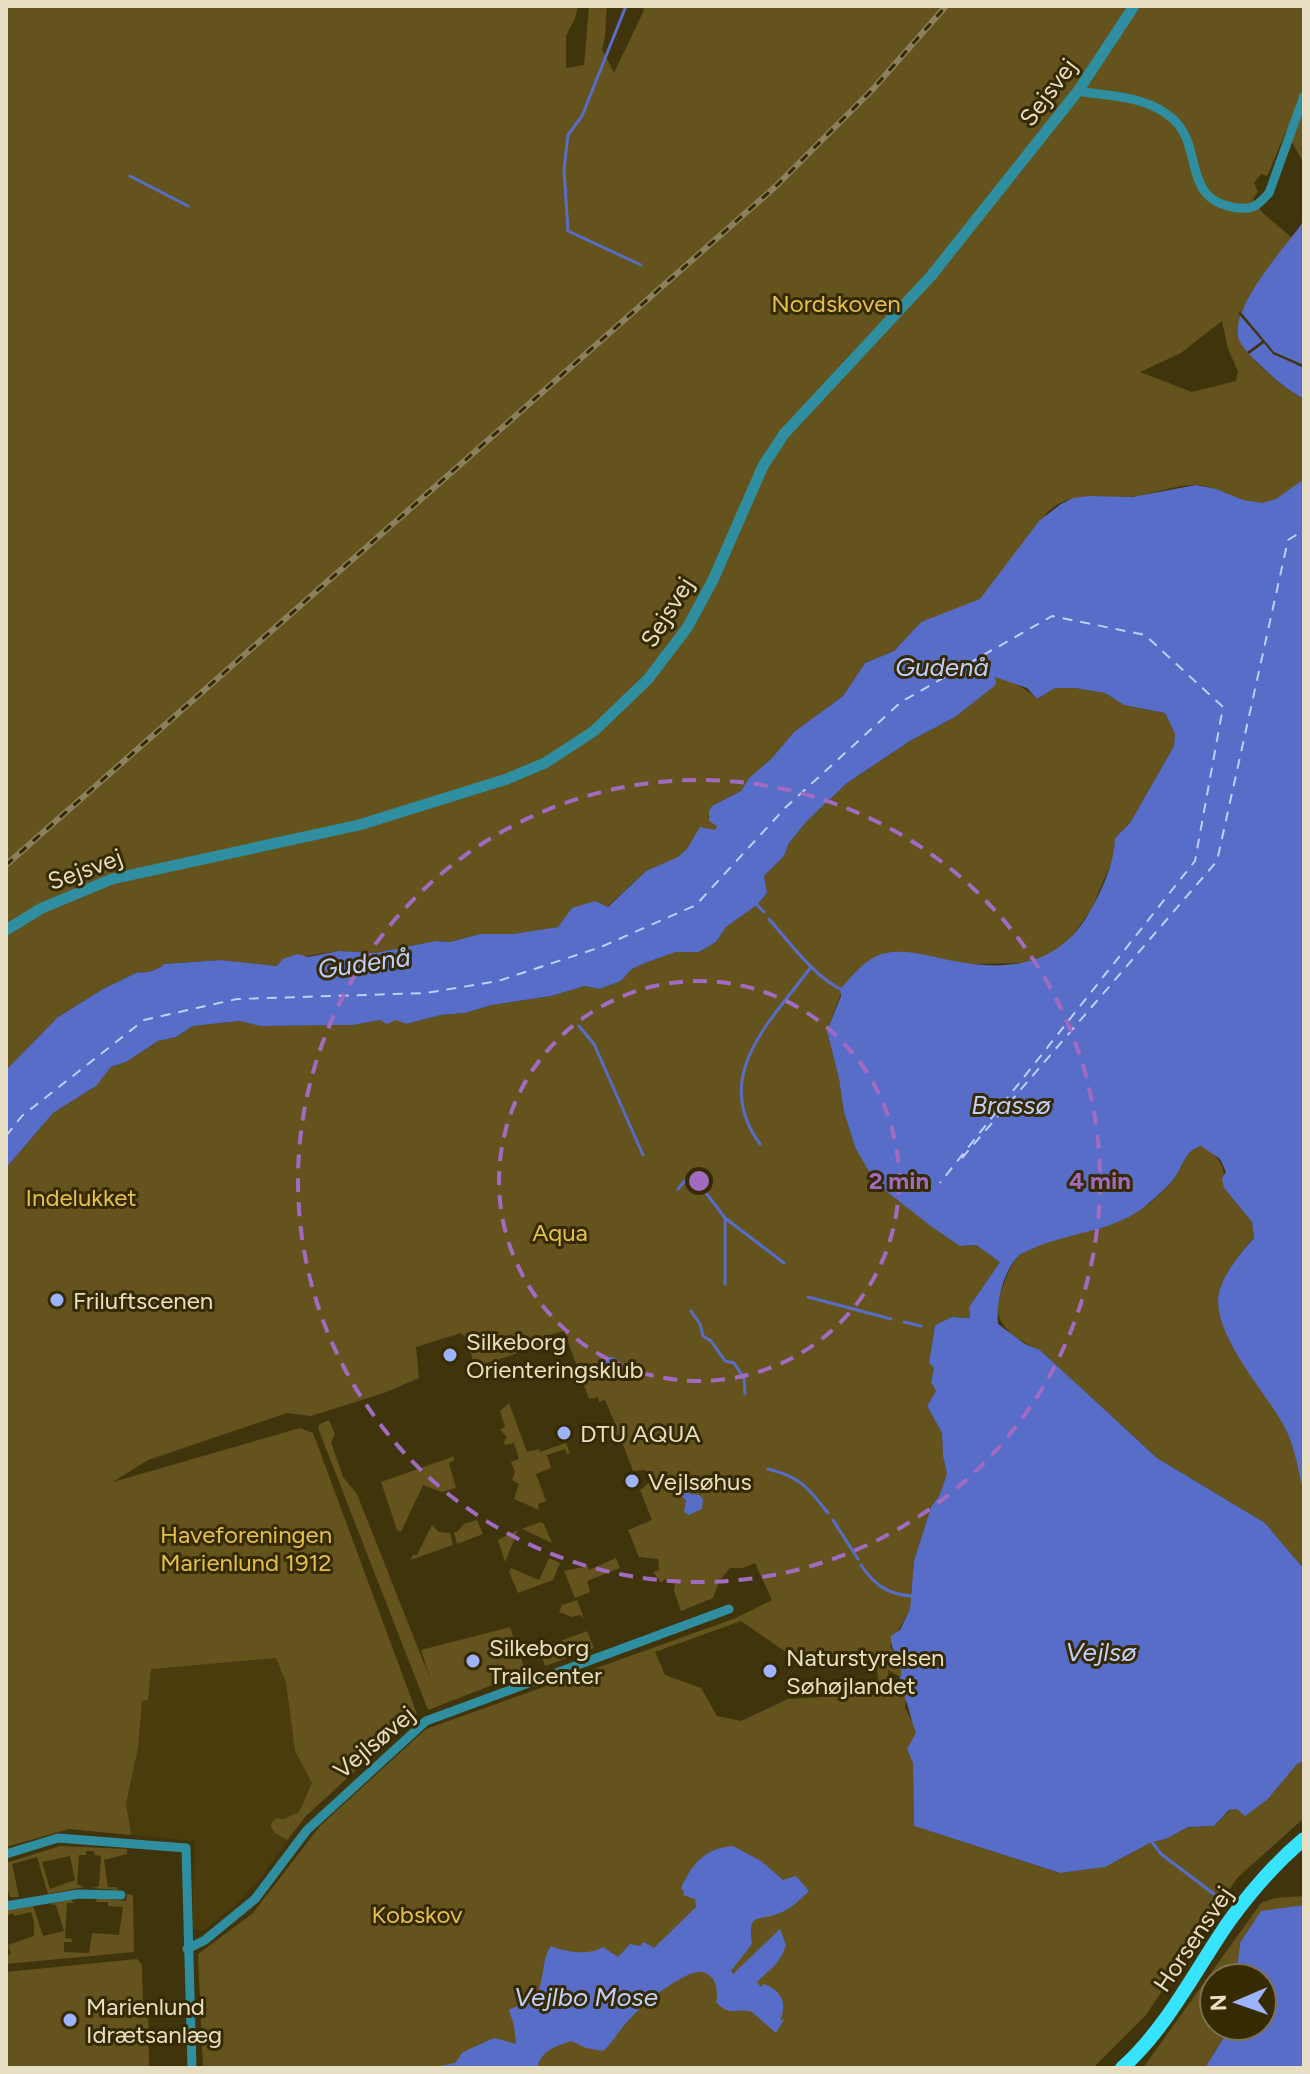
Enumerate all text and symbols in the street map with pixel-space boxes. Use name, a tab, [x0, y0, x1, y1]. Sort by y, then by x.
street label: Sejsvej	[1013, 52, 1083, 132]
park label: Nordskoven	[771, 289, 901, 318]
street label: Sejsvej	[634, 572, 700, 652]
water label: Gudenå	[895, 651, 989, 683]
street label: Sejsvej	[44, 842, 126, 896]
water label: Gudenå	[315, 941, 413, 985]
water label: Brassø	[971, 1089, 1052, 1121]
text: 2 min	[869, 1166, 929, 1195]
text: 4 min	[1069, 1166, 1131, 1195]
centre of rings	[685, 1167, 713, 1195]
park label: Indelukket	[26, 1183, 136, 1212]
park label: Aqua	[532, 1218, 588, 1247]
place label: Friluftscenen	[73, 1286, 213, 1315]
marker: Friluftscenen	[48, 1291, 66, 1309]
place label: Silkeborg Orienteringsklub	[466, 1327, 644, 1384]
marker: Silkeborg Orienteringsklub	[441, 1346, 459, 1364]
place label: DTU AQUA	[580, 1419, 701, 1448]
marker: DTU AQUA	[555, 1424, 573, 1442]
place label: Vejlsøhus	[648, 1467, 752, 1496]
marker: Vejlsøhus	[623, 1472, 641, 1490]
park label: Haveforeningen Marienlund 1912	[160, 1520, 332, 1577]
place label: Silkeborg Trailcenter	[489, 1633, 602, 1690]
water label: Vejlsø	[1065, 1636, 1137, 1668]
place label: Naturstyrelsen Søhøjlandet	[786, 1643, 944, 1700]
marker: Silkeborg Trailcenter	[464, 1652, 482, 1670]
marker: Naturstyrelsen Søhøjlandet	[761, 1662, 779, 1680]
street label: Vejlsøvej	[328, 1700, 420, 1784]
street label: Horsensvej	[1147, 1881, 1239, 1997]
park label: Kobskov	[371, 1900, 463, 1929]
north arrow	[1198, 1962, 1278, 2042]
water label: Vejlbo Mose	[514, 1981, 658, 2013]
place label: Marienlund Idrætsanlæg	[86, 1992, 222, 2049]
text: N	[1205, 1994, 1232, 2012]
marker: Marienlund Idrætsanlæg	[61, 2011, 79, 2029]

